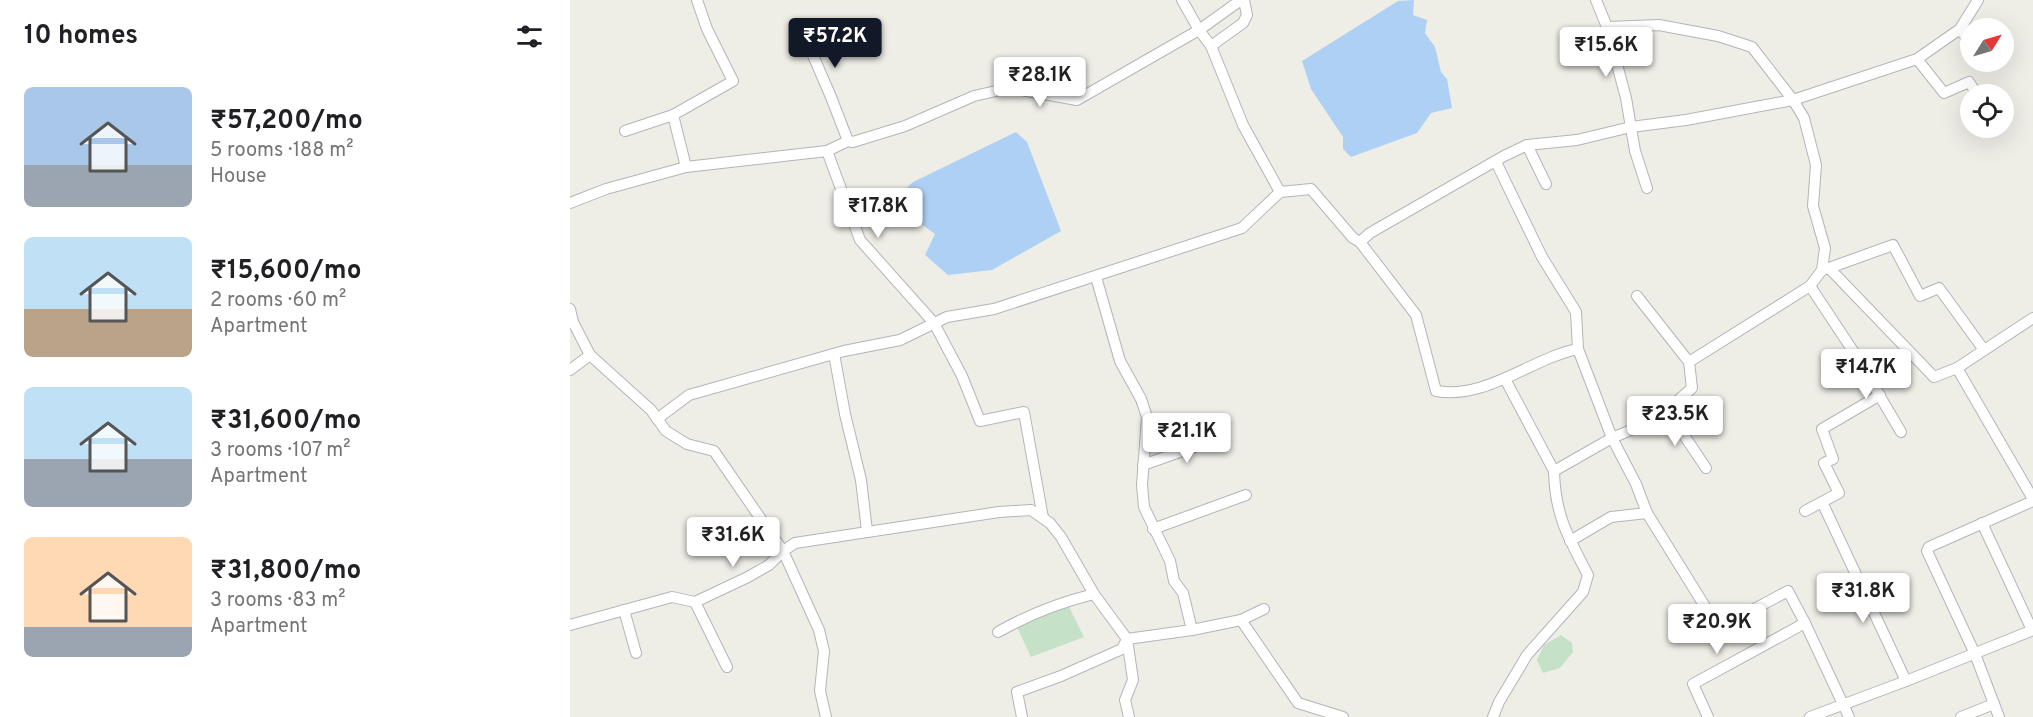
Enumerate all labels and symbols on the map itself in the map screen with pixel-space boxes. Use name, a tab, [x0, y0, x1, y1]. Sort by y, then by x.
pin: ₹57.2K	[786, 18, 884, 69]
north arrow	[1960, 18, 2014, 72]
pin: ₹15.6K	[1557, 27, 1655, 78]
pin: ₹28.1K	[991, 57, 1089, 108]
pin: ₹17.8K	[829, 188, 927, 239]
pin: ₹14.7K	[1817, 349, 1915, 400]
pin: ₹23.5K	[1626, 396, 1724, 447]
pin: ₹21.1K	[1138, 413, 1236, 464]
pin: ₹31.6K	[684, 517, 782, 568]
pin: ₹31.8K	[1814, 573, 1912, 624]
pin: ₹20.9K	[1668, 604, 1766, 655]

